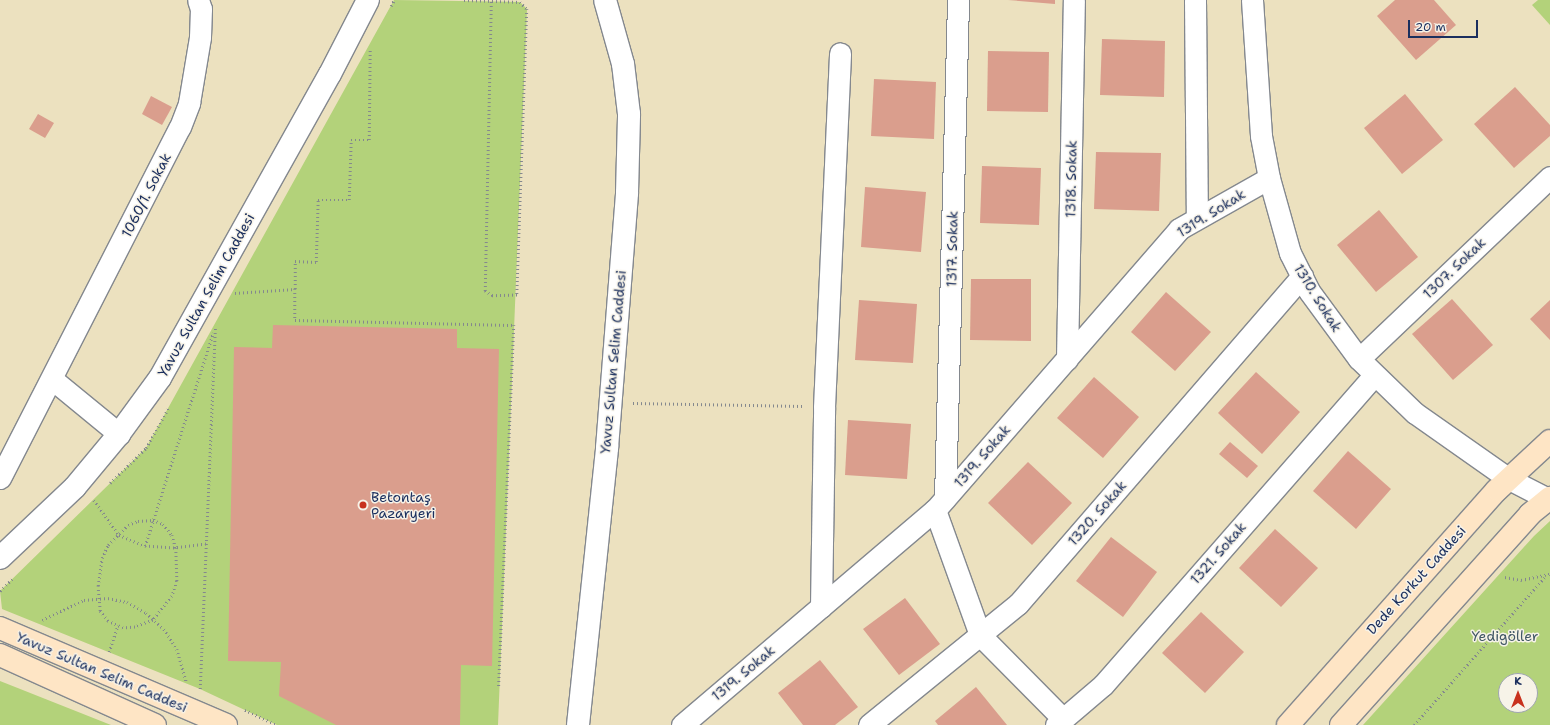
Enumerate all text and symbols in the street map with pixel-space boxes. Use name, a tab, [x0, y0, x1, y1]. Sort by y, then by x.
scale bar	[1410, 12, 1480, 38]
text: 20 m	[1415, 19, 1446, 35]
street label: 1318. Sokak	[1062, 140, 1080, 218]
street label: 1060/1. Sokak	[118, 150, 174, 240]
street label: 1319. Sokak	[1174, 185, 1248, 241]
street label: Yavuz Sultan Selim Caddesi	[154, 210, 258, 380]
street label: 1317. Sokak	[943, 211, 961, 287]
street label: 1307. Sokak	[1419, 234, 1489, 302]
street label: 1310. Sokak	[1290, 261, 1346, 335]
street label: Yavuz Sultan Selim Caddesi	[597, 270, 629, 454]
street label: 1319. Sokak	[950, 421, 1014, 491]
street label: 1320. Sokak	[1064, 477, 1130, 549]
place label: Betontaş Pazaryeri	[371, 489, 436, 522]
marker: Betontaş Pazaryeri	[358, 500, 368, 510]
street label: 1321. Sokak	[1186, 519, 1250, 587]
street label: Dede Korkut Caddesi	[1363, 522, 1469, 638]
street label: Yavuz Sultan Selim Caddesi	[14, 628, 190, 716]
park label: Yedigöller	[1472, 628, 1538, 644]
street label: 1319. Sokak	[708, 642, 778, 704]
north arrow	[1498, 673, 1538, 713]
text: K	[1514, 674, 1522, 689]

